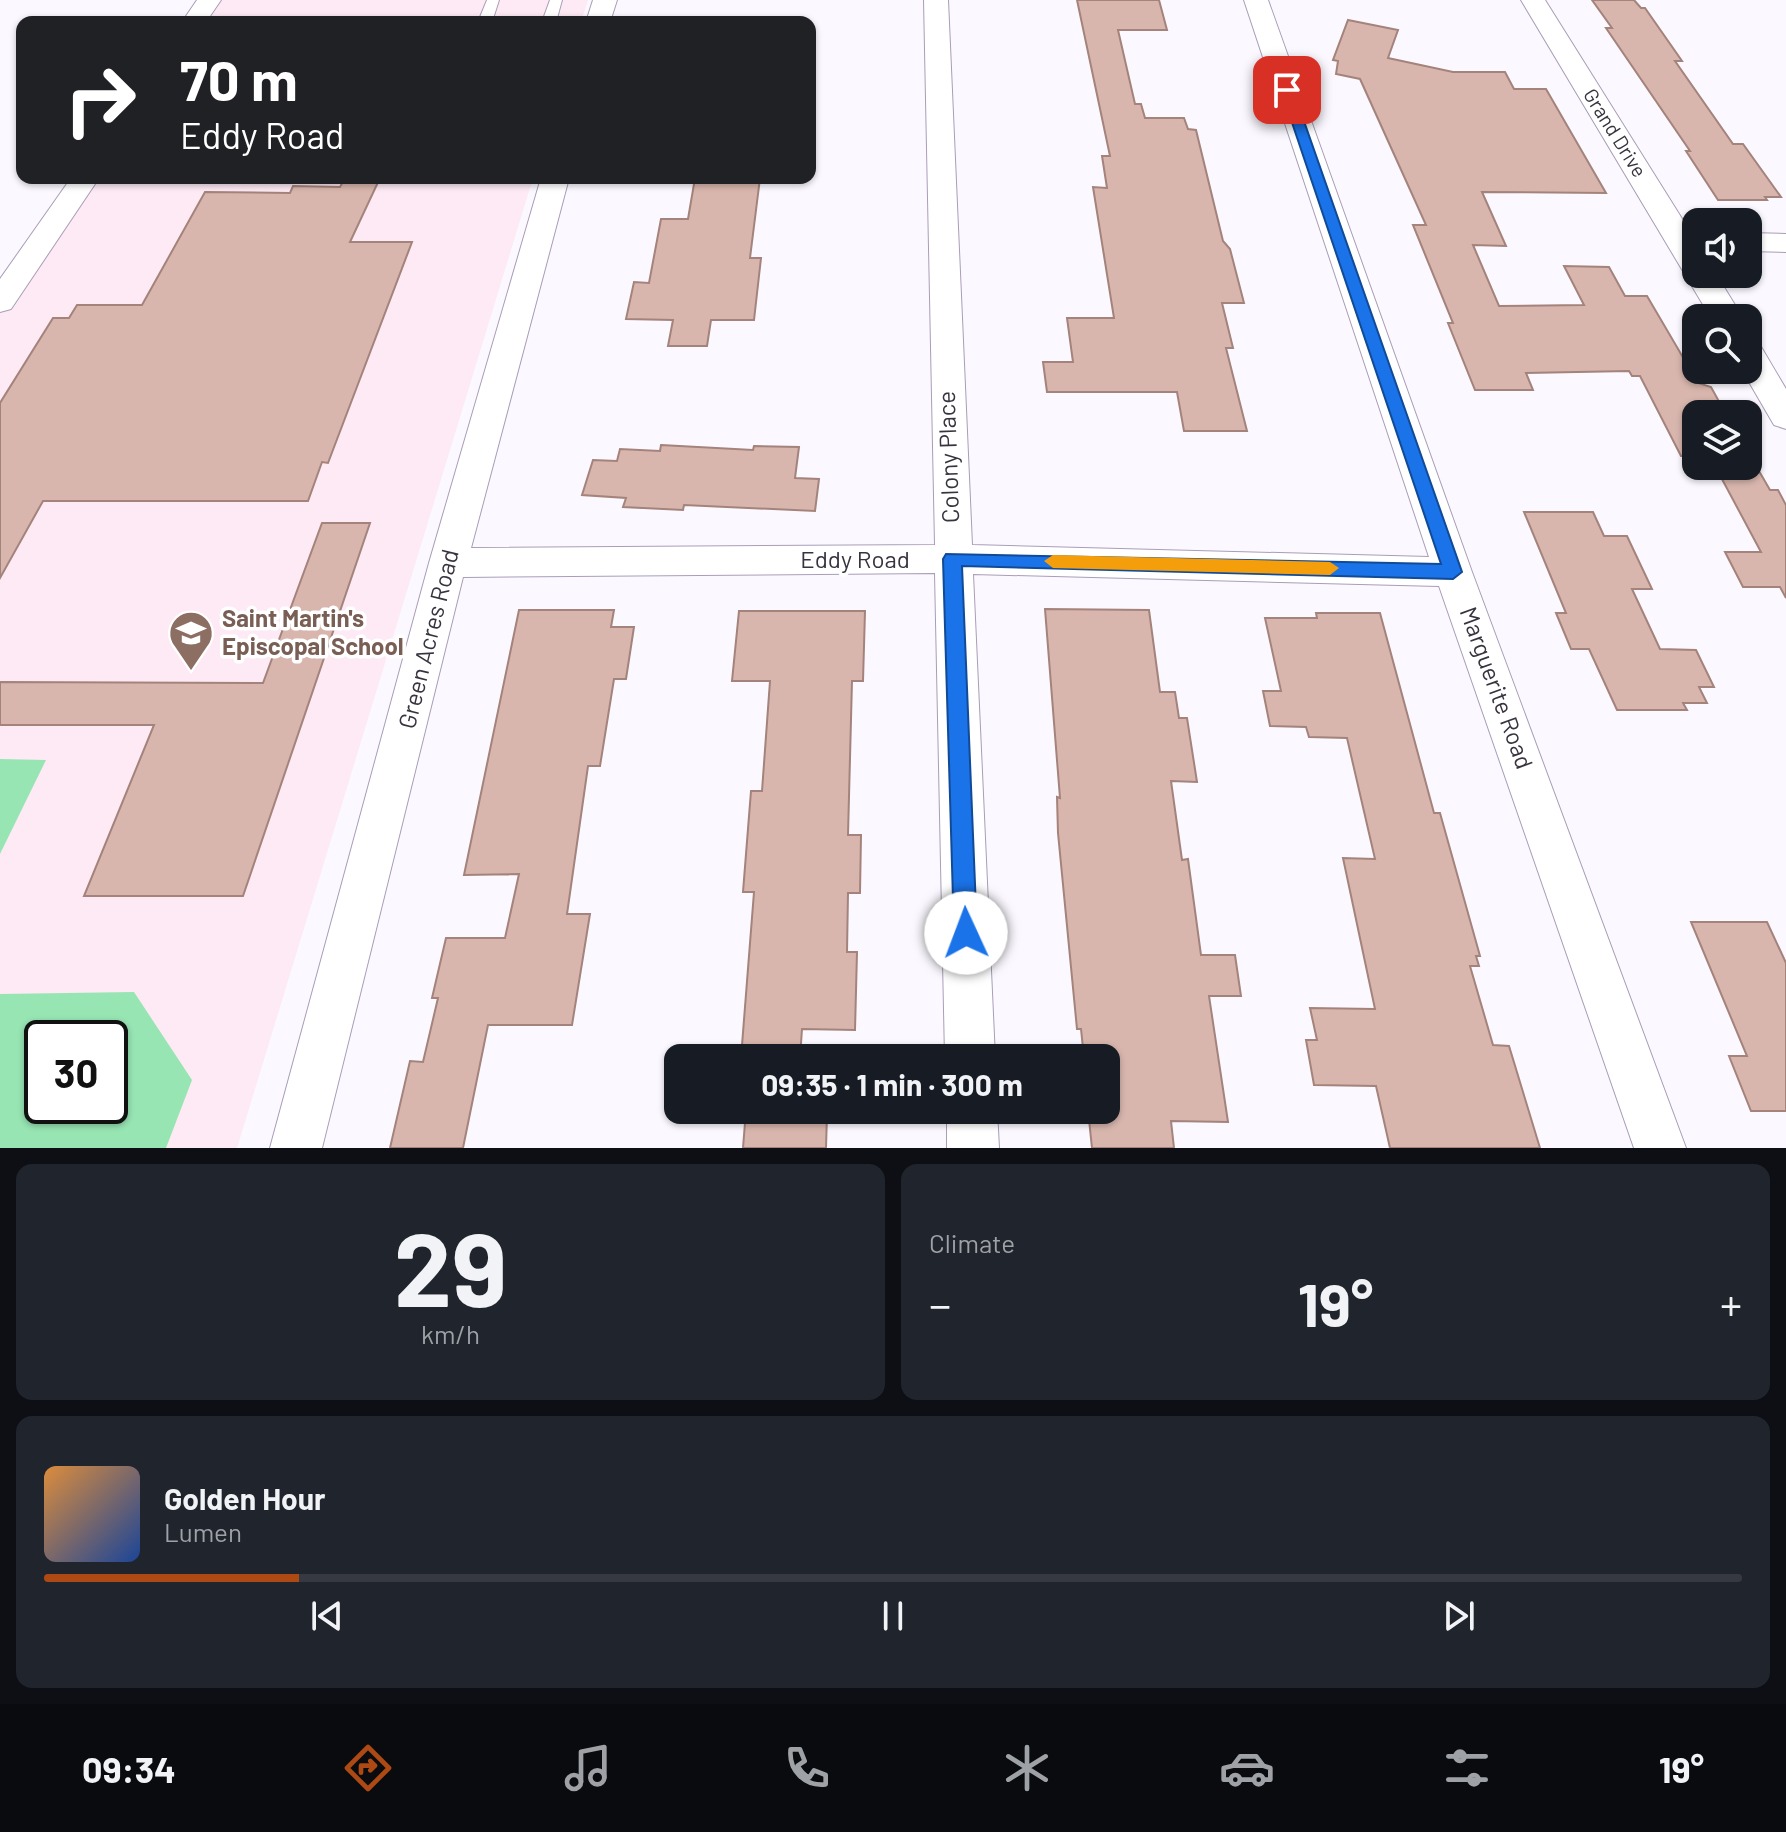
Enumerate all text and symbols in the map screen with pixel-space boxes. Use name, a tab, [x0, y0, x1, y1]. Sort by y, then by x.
text: 70 m	[180, 45, 298, 112]
icon: right	[48, 48, 152, 152]
pin	[1253, 56, 1321, 124]
icon: arrive	[1265, 68, 1309, 112]
street label: Grand Drive	[1579, 84, 1652, 181]
text: Eddy Road	[180, 113, 344, 156]
map controls	[1682, 208, 1762, 480]
button: sound	[1682, 208, 1762, 288]
button: search	[1682, 304, 1762, 384]
street label: Colony Place	[931, 391, 964, 524]
button: layers	[1682, 400, 1762, 480]
street label: Eddy Road	[800, 544, 910, 573]
street label: Green Acres Road	[391, 546, 464, 731]
place label: Saint Martin's Episcopal School	[222, 603, 404, 660]
street label: Marguerite Road	[1455, 603, 1540, 772]
school or university icon: Saint Martin's Episcopal School	[167, 609, 215, 672]
position arrow	[924, 891, 1008, 975]
speed limit sign: 30	[24, 1020, 128, 1124]
text: 09:35 · 1 min · 300 m	[761, 1066, 1023, 1102]
text: 29	[394, 1203, 507, 1328]
text: Climate	[929, 1227, 1015, 1258]
text: 19°	[1298, 1267, 1373, 1339]
text: −	[929, 1277, 951, 1330]
text: +	[1720, 1277, 1742, 1330]
text: km/h	[421, 1318, 480, 1349]
text: Golden Hour	[164, 1480, 326, 1516]
text: Lumen	[164, 1516, 242, 1547]
icon: previous	[305, 1594, 349, 1638]
icon: pause	[871, 1594, 915, 1638]
icon: next	[1437, 1594, 1481, 1638]
icon: directions	[340, 1740, 396, 1796]
icon: music	[560, 1740, 616, 1796]
icon: phone	[779, 1740, 835, 1796]
icon: climate	[999, 1740, 1055, 1796]
icon: car	[1219, 1740, 1275, 1796]
icon: filters	[1439, 1740, 1495, 1796]
text: 09:34	[82, 1747, 176, 1790]
text: 19°	[1659, 1747, 1704, 1790]

